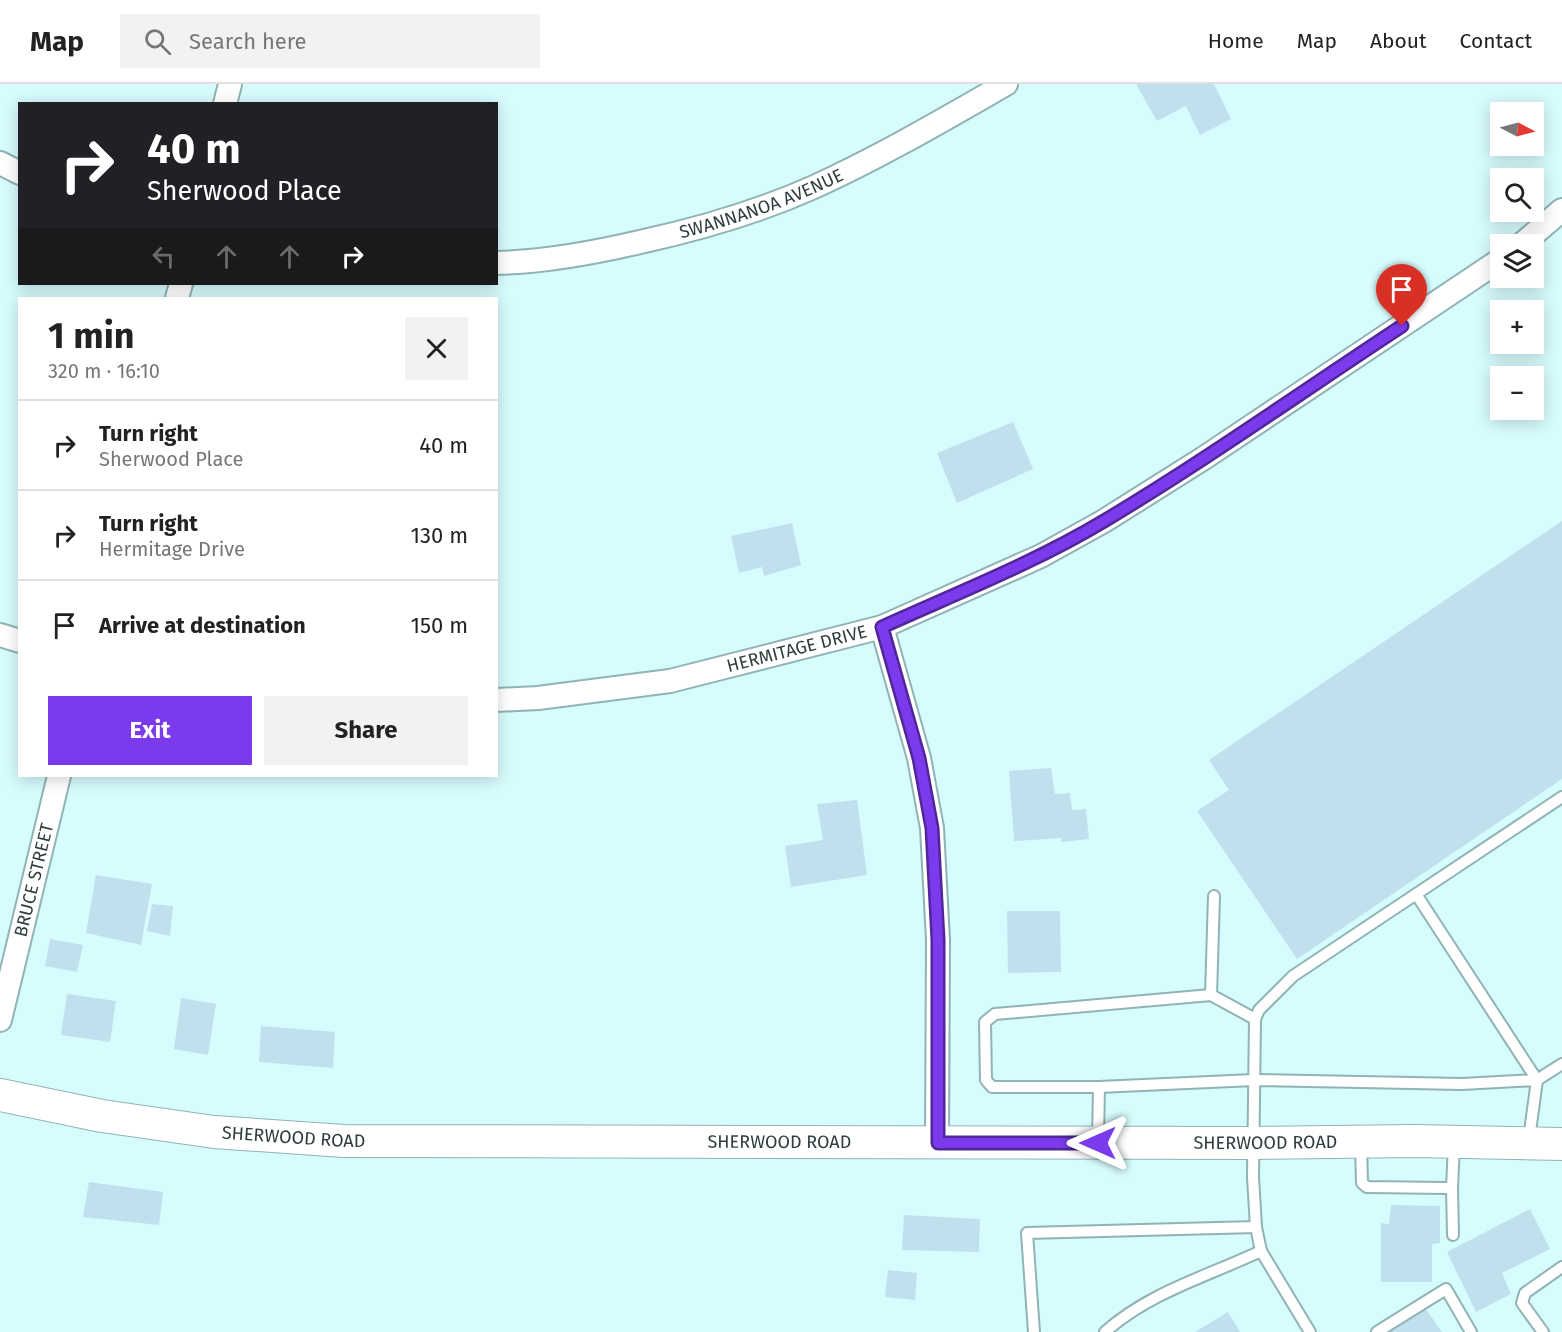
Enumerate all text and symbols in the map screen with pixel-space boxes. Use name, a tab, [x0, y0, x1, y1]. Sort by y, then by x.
search box	[120, 14, 540, 68]
text: Map	[30, 25, 84, 58]
icon: search	[141, 25, 174, 58]
text: Search here	[189, 28, 307, 55]
text: Home	[1208, 28, 1264, 54]
text: Map	[1297, 28, 1337, 54]
text: About	[1370, 28, 1427, 54]
text: Contact	[1460, 28, 1532, 54]
north arrow	[1490, 102, 1544, 156]
map controls	[1490, 102, 1544, 420]
text: 40 m	[147, 124, 241, 174]
icon: right	[48, 126, 126, 204]
street label: SWANNANOA AVENUE	[677, 164, 847, 243]
button: search	[1490, 168, 1544, 222]
text: Sherwood Place	[147, 175, 342, 207]
button: layers	[1490, 234, 1544, 288]
icon: left	[147, 240, 180, 273]
icon: ahead	[210, 240, 243, 273]
icon: ahead	[273, 240, 306, 273]
icon: right	[336, 240, 369, 273]
pin	[1376, 264, 1427, 326]
icon: arrive	[1385, 273, 1418, 306]
button: +	[1490, 300, 1544, 354]
text: 1 min	[48, 314, 135, 358]
button: close	[405, 317, 468, 380]
text: 320 m · 16:10	[48, 359, 160, 383]
button: −	[1490, 366, 1544, 420]
text: Turn right	[99, 420, 198, 447]
icon: right	[48, 429, 81, 462]
text: 40 m	[419, 432, 468, 459]
text: Sherwood Place	[99, 447, 243, 471]
text: Turn right	[99, 510, 198, 537]
icon: right	[48, 519, 81, 552]
text: 130 m	[411, 522, 468, 549]
text: Hermitage Drive	[99, 537, 245, 561]
icon: arrive	[48, 609, 81, 642]
text: Arrive at destination	[99, 612, 306, 639]
text: 150 m	[410, 612, 468, 639]
street label: HERMITAGE DRIVE	[724, 620, 869, 677]
button: Exit	[48, 696, 252, 765]
button: Share	[264, 696, 468, 765]
street label: BRUCE STREET	[9, 820, 58, 939]
position arrow	[1066, 1111, 1130, 1175]
street label: SHERWOOD ROAD	[221, 1122, 365, 1152]
street label: SHERWOOD ROAD	[708, 1131, 851, 1153]
street label: SHERWOOD ROAD	[1194, 1131, 1337, 1154]

